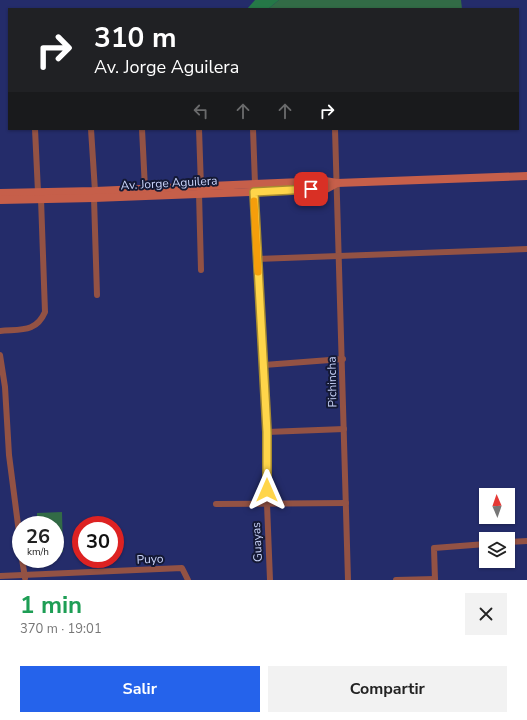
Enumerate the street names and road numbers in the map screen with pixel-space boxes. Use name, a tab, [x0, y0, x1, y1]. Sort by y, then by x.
street label: Av. Jorge Aguilera	[120, 172, 218, 194]
street label: Pichincha	[324, 356, 340, 408]
street label: Guayas	[248, 521, 266, 562]
street label: Puyo	[136, 550, 164, 568]

